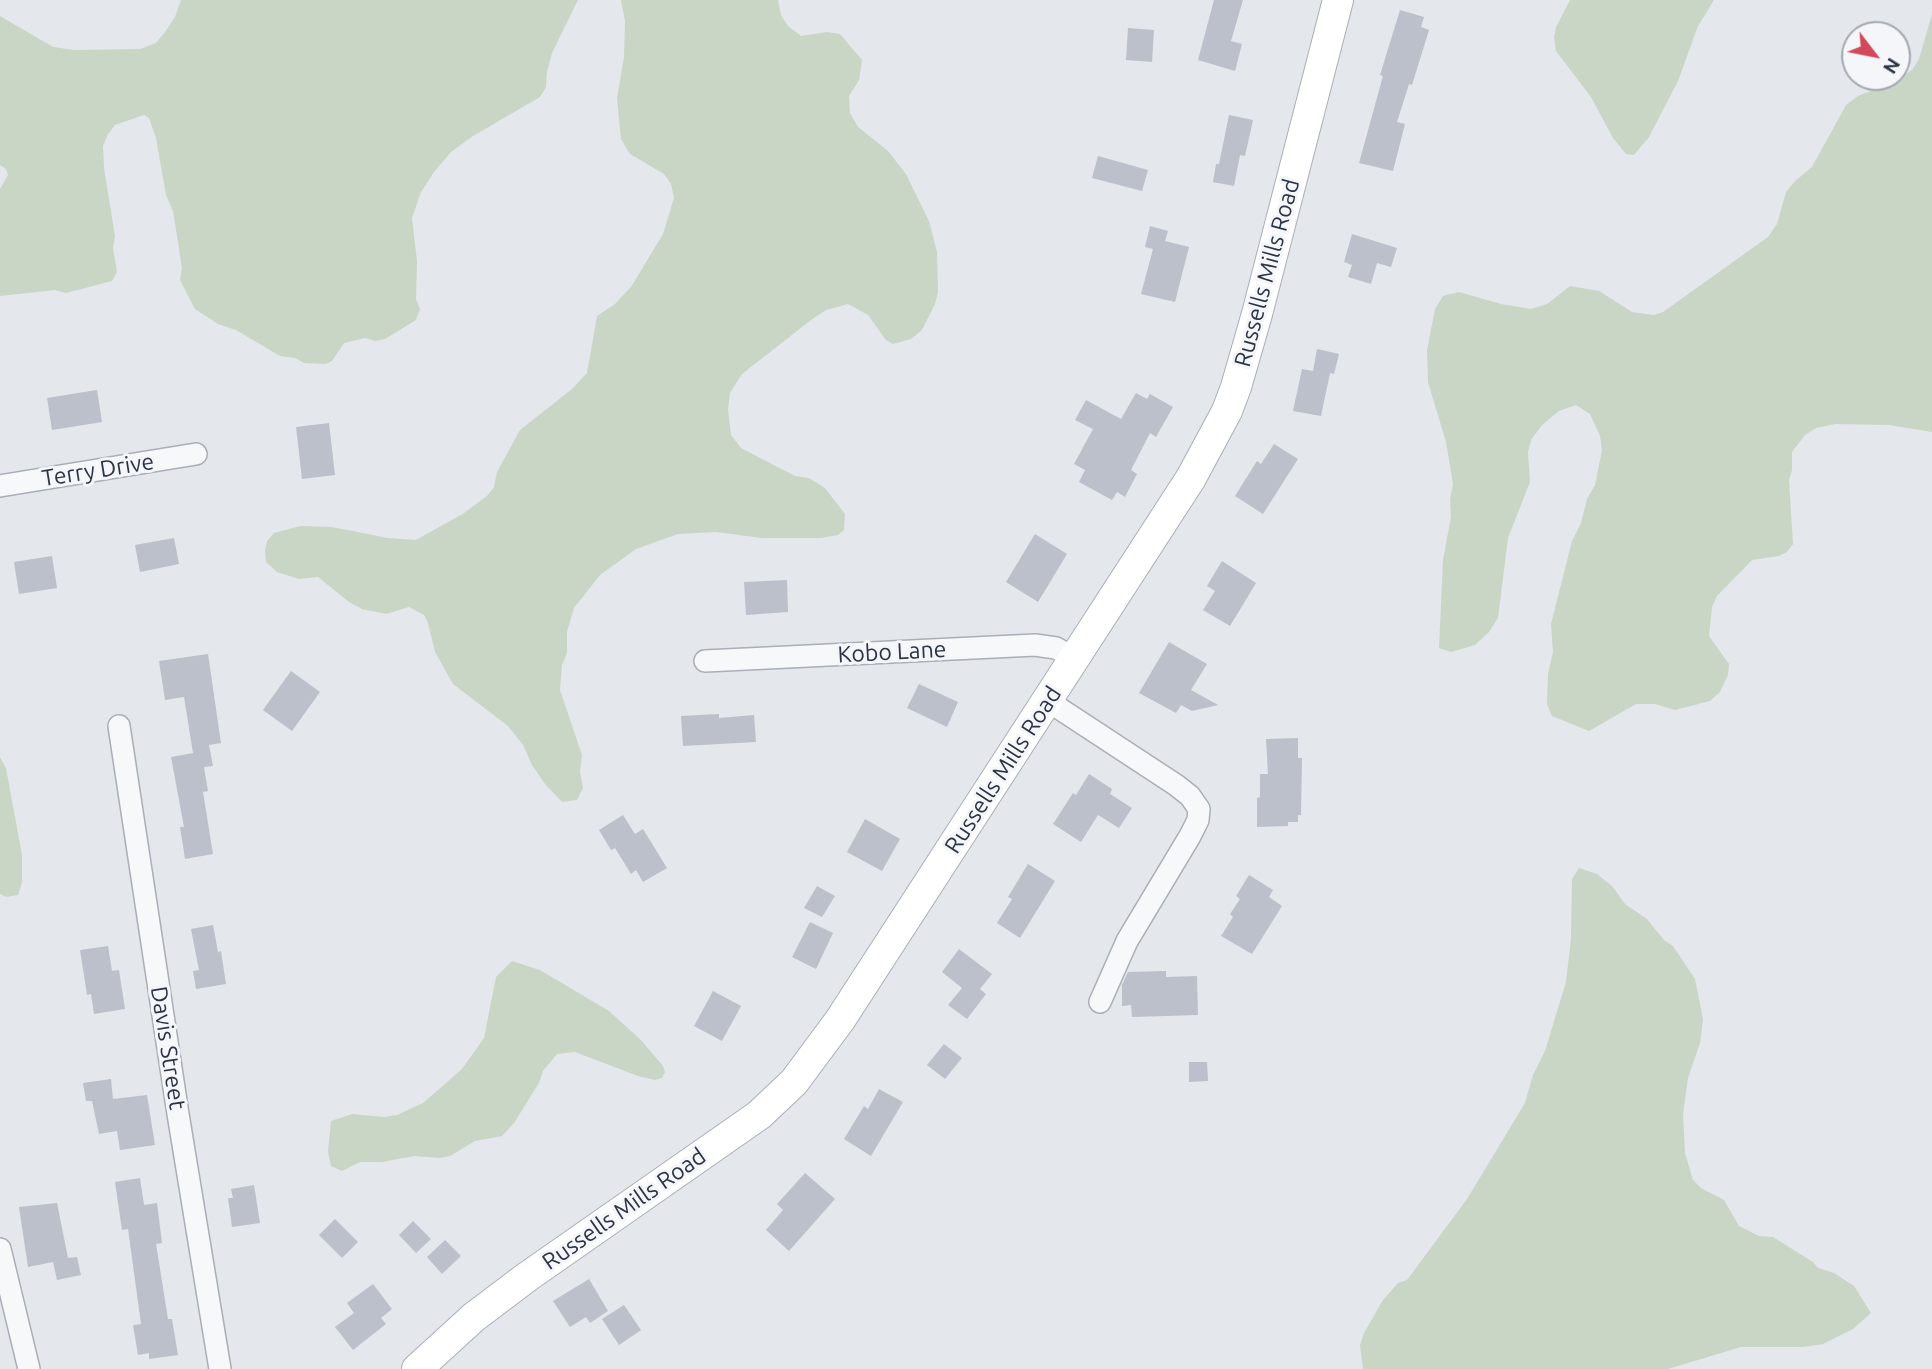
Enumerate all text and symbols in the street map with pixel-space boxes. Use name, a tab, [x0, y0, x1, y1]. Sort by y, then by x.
north arrow	[1841, 21, 1911, 91]
text: N	[1879, 54, 1905, 78]
street label: Russells Mills Road	[1229, 176, 1305, 370]
street label: Terry Drive	[40, 448, 156, 492]
street label: Kobo Lane	[837, 635, 947, 669]
street label: Russells Mills Road	[939, 681, 1067, 859]
street label: Davis Street	[145, 984, 191, 1112]
street label: Russells Mills Road	[537, 1142, 711, 1276]

